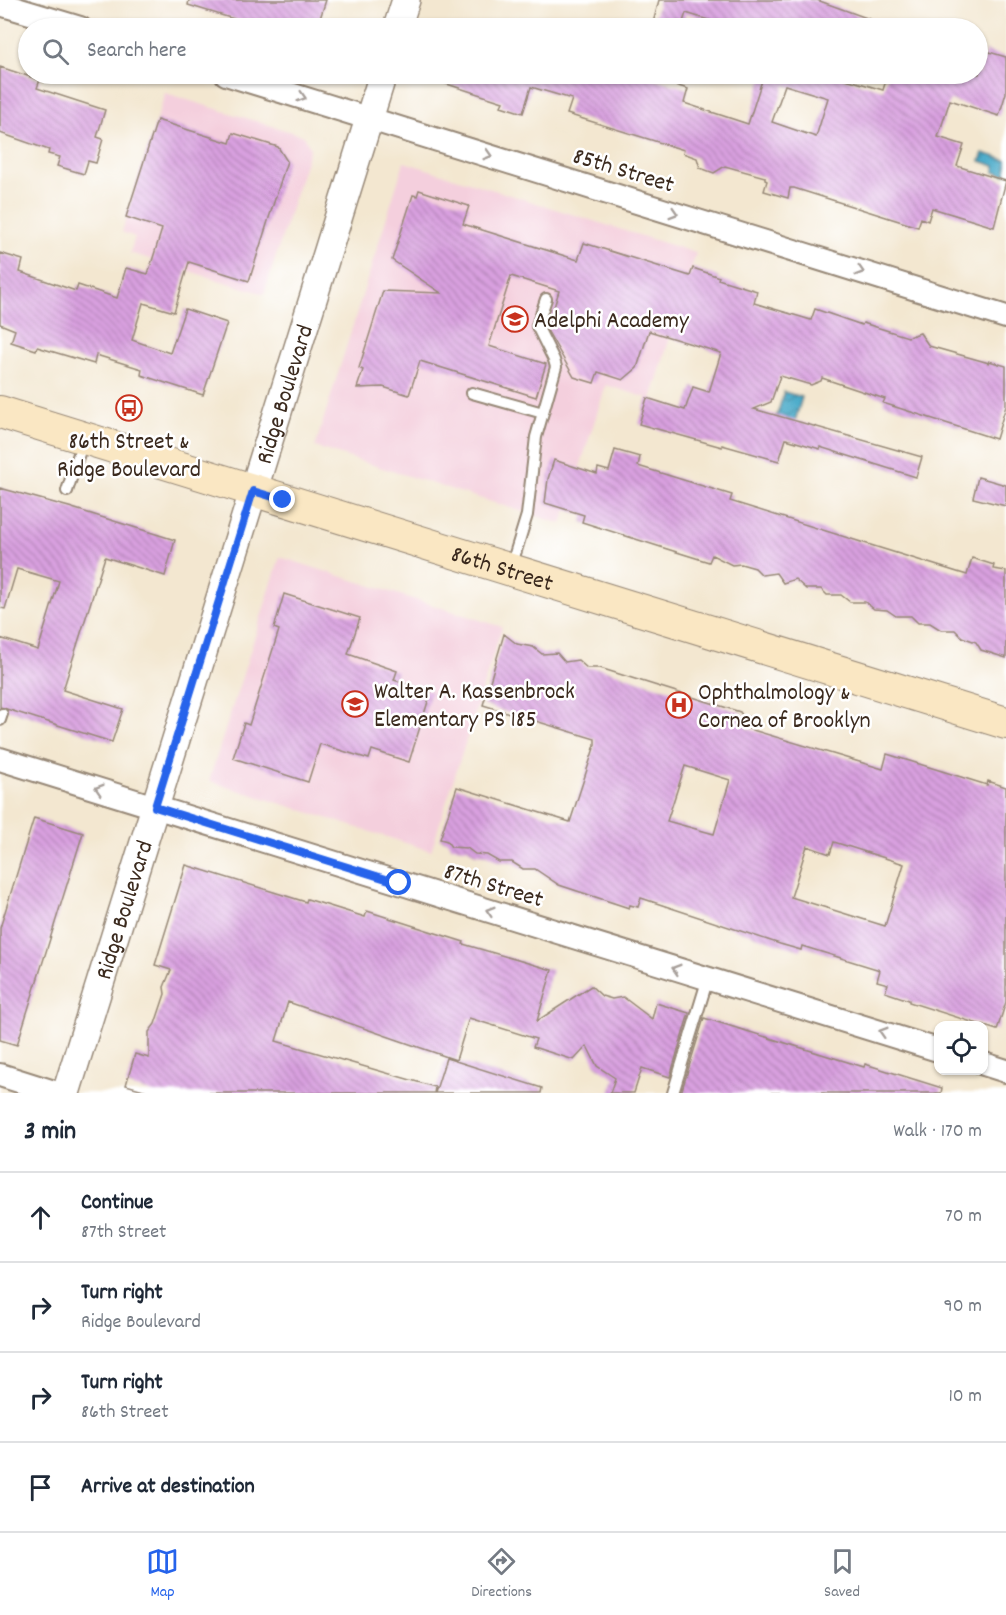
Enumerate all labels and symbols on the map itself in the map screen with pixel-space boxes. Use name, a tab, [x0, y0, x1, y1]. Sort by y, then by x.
one-way arrow	[296, 90, 307, 102]
street label: 85th Street	[568, 140, 678, 203]
one-way arrow	[482, 148, 493, 160]
one-way arrow	[668, 206, 679, 218]
one-way arrow	[854, 264, 865, 276]
school or university icon: Adelphi Academy	[500, 304, 530, 334]
place label: Adelphi Academy	[534, 305, 690, 339]
street label: Ridge Boulevard	[249, 321, 324, 469]
bus stop icon: 86th Street & Ridge Boulevard	[114, 393, 144, 423]
place label: 86th Street & Ridge Boulevard	[57, 426, 201, 488]
route end	[269, 486, 295, 512]
street label: 86th Street	[446, 538, 557, 602]
place label: Walter A. Kassenbrock Elementary PS 185	[374, 676, 575, 738]
place label: Ophthalmology & Cornea of Brooklyn	[698, 677, 870, 739]
school or university icon: Walter A. Kassenbrock Elementary PS 185	[340, 689, 370, 719]
hospital icon: Ophthalmology & Cornea of Brooklyn	[664, 690, 694, 720]
one-way arrow	[94, 784, 105, 796]
street label: Ridge Boulevard	[88, 837, 164, 984]
street label: 87th Street	[439, 856, 547, 918]
route start	[385, 869, 411, 895]
one-way arrow	[485, 906, 496, 918]
one-way arrow	[671, 963, 682, 976]
one-way arrow	[878, 1027, 889, 1040]

